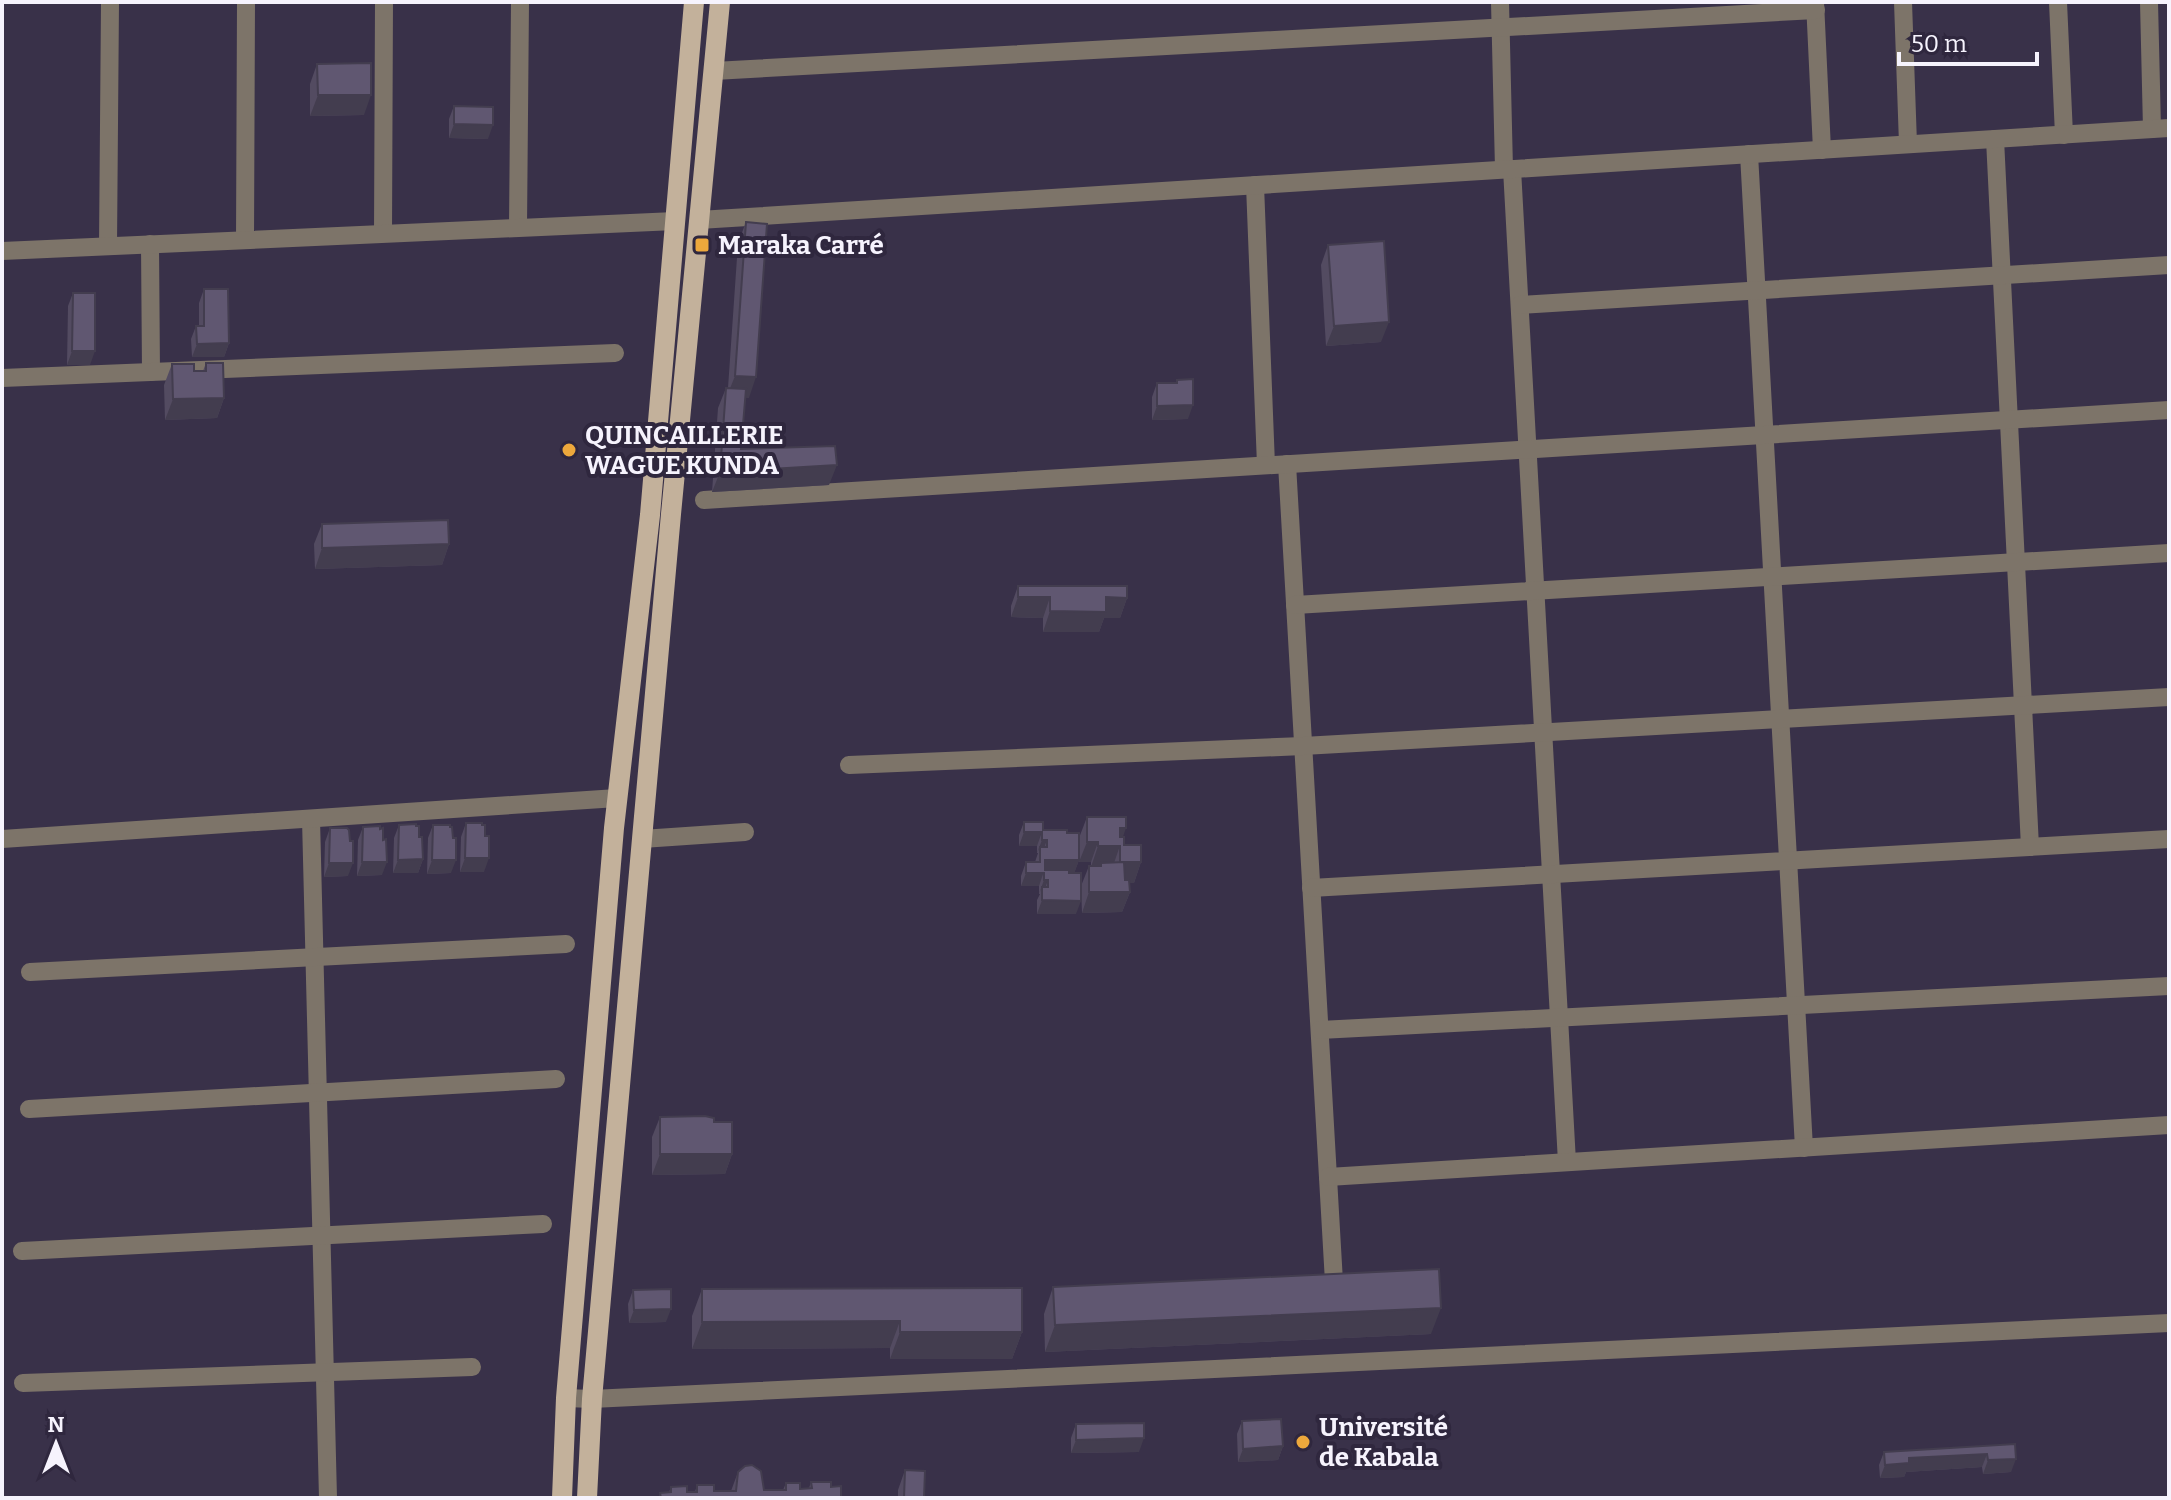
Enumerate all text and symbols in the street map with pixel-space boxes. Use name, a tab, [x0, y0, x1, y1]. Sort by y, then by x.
scale bar	[1899, 16, 2037, 66]
text: 50 m	[1911, 30, 1967, 58]
place label: Maraka Carré	[718, 230, 884, 261]
marker: Maraka Carré	[693, 236, 711, 254]
place label: QUINCAILLERIE WAGUE KUNDA	[585, 420, 784, 481]
marker: QUINCAILLERIE WAGUE KUNDA	[560, 441, 578, 459]
north arrow	[16, 1404, 96, 1484]
text: N	[48, 1411, 65, 1438]
place label: Université de Kabala	[1319, 1412, 1448, 1473]
marker: Université de Kabala	[1294, 1433, 1312, 1451]

